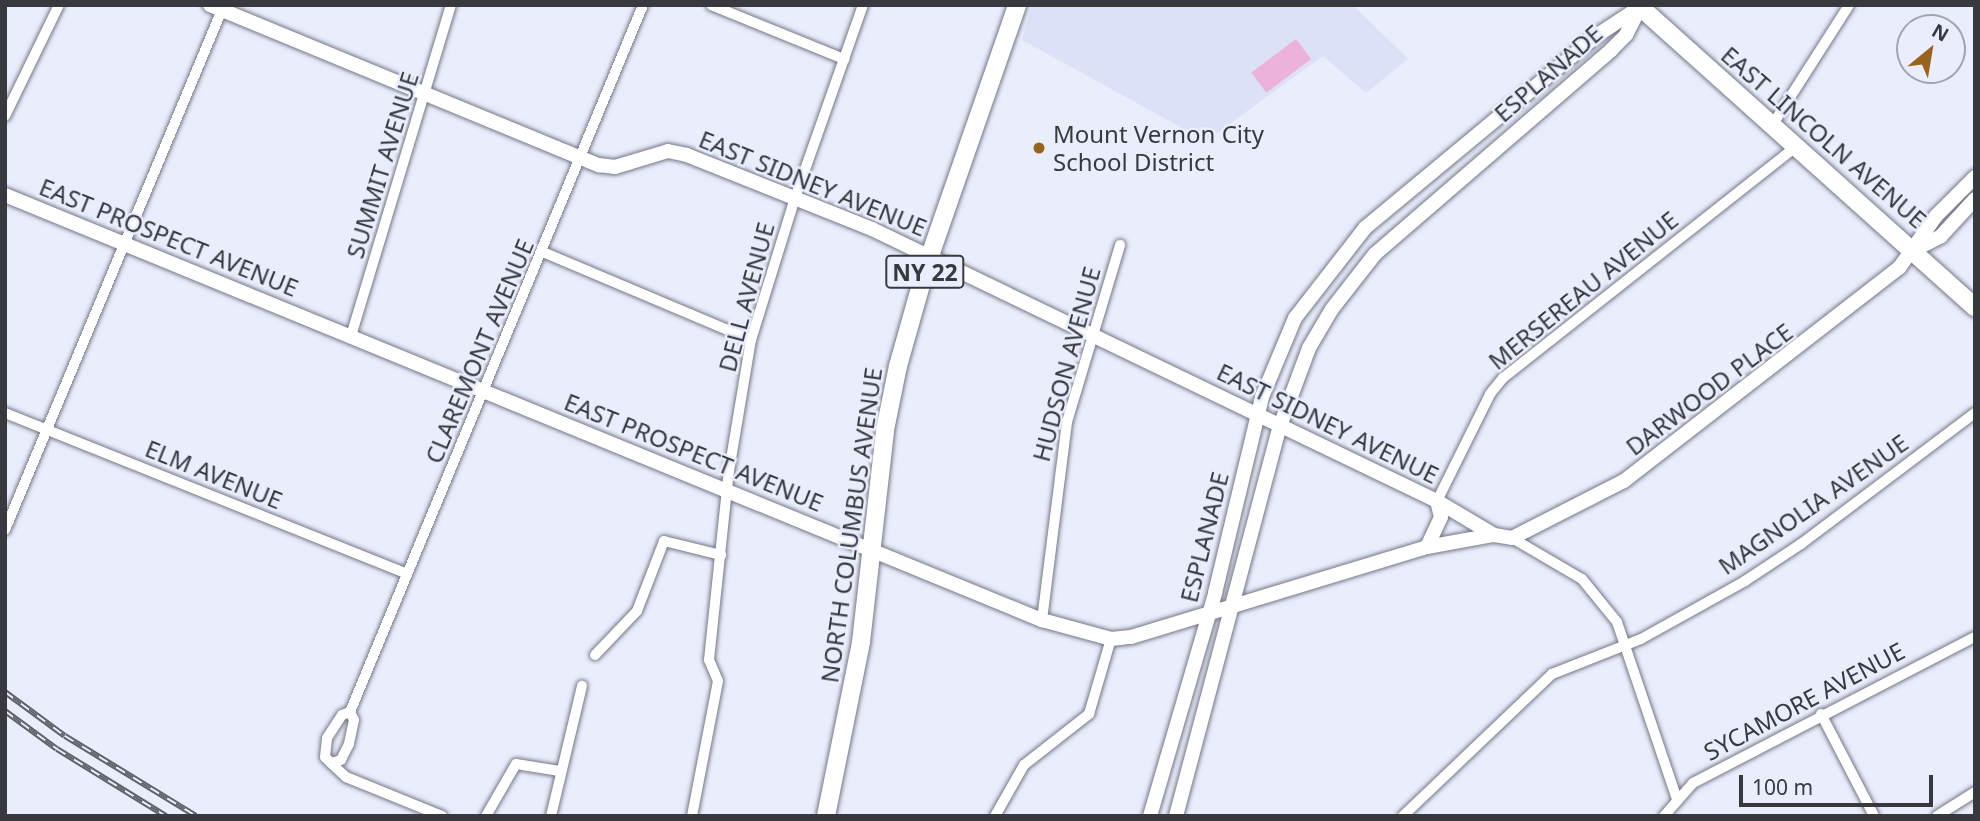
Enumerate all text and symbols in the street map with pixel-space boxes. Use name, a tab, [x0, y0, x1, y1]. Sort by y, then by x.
north arrow	[1896, 14, 1966, 84]
text: N	[1927, 17, 1954, 48]
street label: ESPLANADE	[1488, 18, 1608, 128]
street label: EAST LINCOLN AVENUE	[1716, 40, 1932, 234]
street label: SUMMIT AVENUE	[340, 68, 424, 262]
place label: Mount Vernon City School District	[1053, 120, 1264, 176]
street label: EAST SIDNEY AVENUE	[695, 124, 931, 242]
marker: Mount Vernon City School District	[1031, 140, 1047, 156]
street label: EAST PROSPECT AVENUE	[35, 172, 303, 302]
street label: MERSEREAU AVENUE	[1483, 205, 1683, 375]
street label: DELL AVENUE	[712, 219, 780, 375]
street label: CLAREMONT AVENUE	[419, 234, 539, 468]
road number: NY 22	[885, 252, 965, 292]
street label: HUDSON AVENUE	[1026, 263, 1106, 465]
street label: DARWOOD PLACE	[1620, 317, 1798, 461]
street label: EAST SIDNEY AVENUE	[1213, 357, 1443, 489]
street label: NORTH COLUMBUS AVENUE	[815, 365, 887, 685]
street label: EAST PROSPECT AVENUE	[560, 387, 828, 517]
street label: MAGNOLIA AVENUE	[1713, 428, 1913, 580]
street label: ELM AVENUE	[141, 433, 287, 515]
street label: ESPLANADE	[1174, 469, 1234, 605]
street label: SYCAMORE AVENUE	[1699, 636, 1909, 766]
scale bar	[1742, 762, 1936, 806]
text: 100 m	[1752, 773, 1813, 801]

